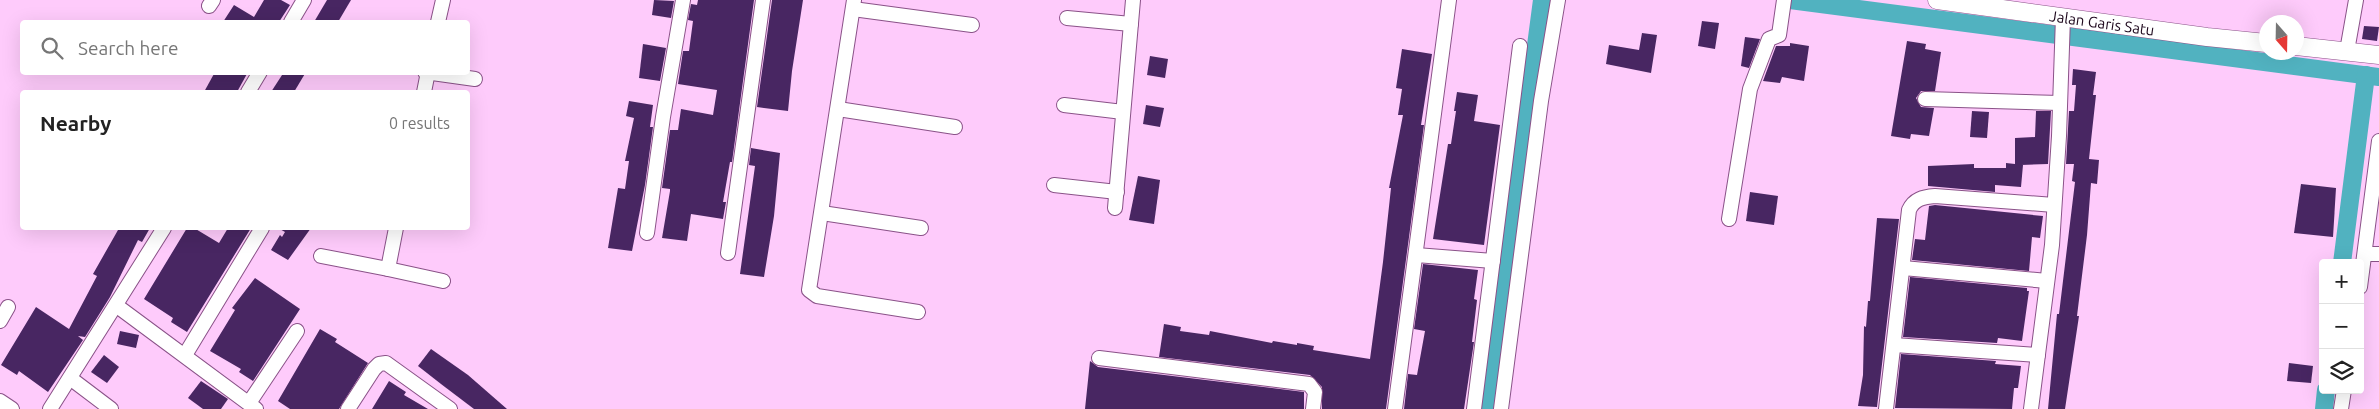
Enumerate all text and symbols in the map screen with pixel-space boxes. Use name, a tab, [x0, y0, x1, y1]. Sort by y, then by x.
street label: Jalan Garis Satu	[2048, 7, 2156, 39]
north arrow	[2259, 15, 2304, 60]
search box	[20, 20, 470, 75]
icon: search	[38, 34, 66, 62]
text: Search here	[78, 37, 178, 59]
text: Nearby	[40, 111, 111, 135]
text: 0 results	[389, 114, 450, 132]
map controls	[2319, 259, 2364, 394]
button: +	[2319, 259, 2364, 304]
button: −	[2319, 304, 2364, 349]
button: layers	[2319, 349, 2364, 394]

